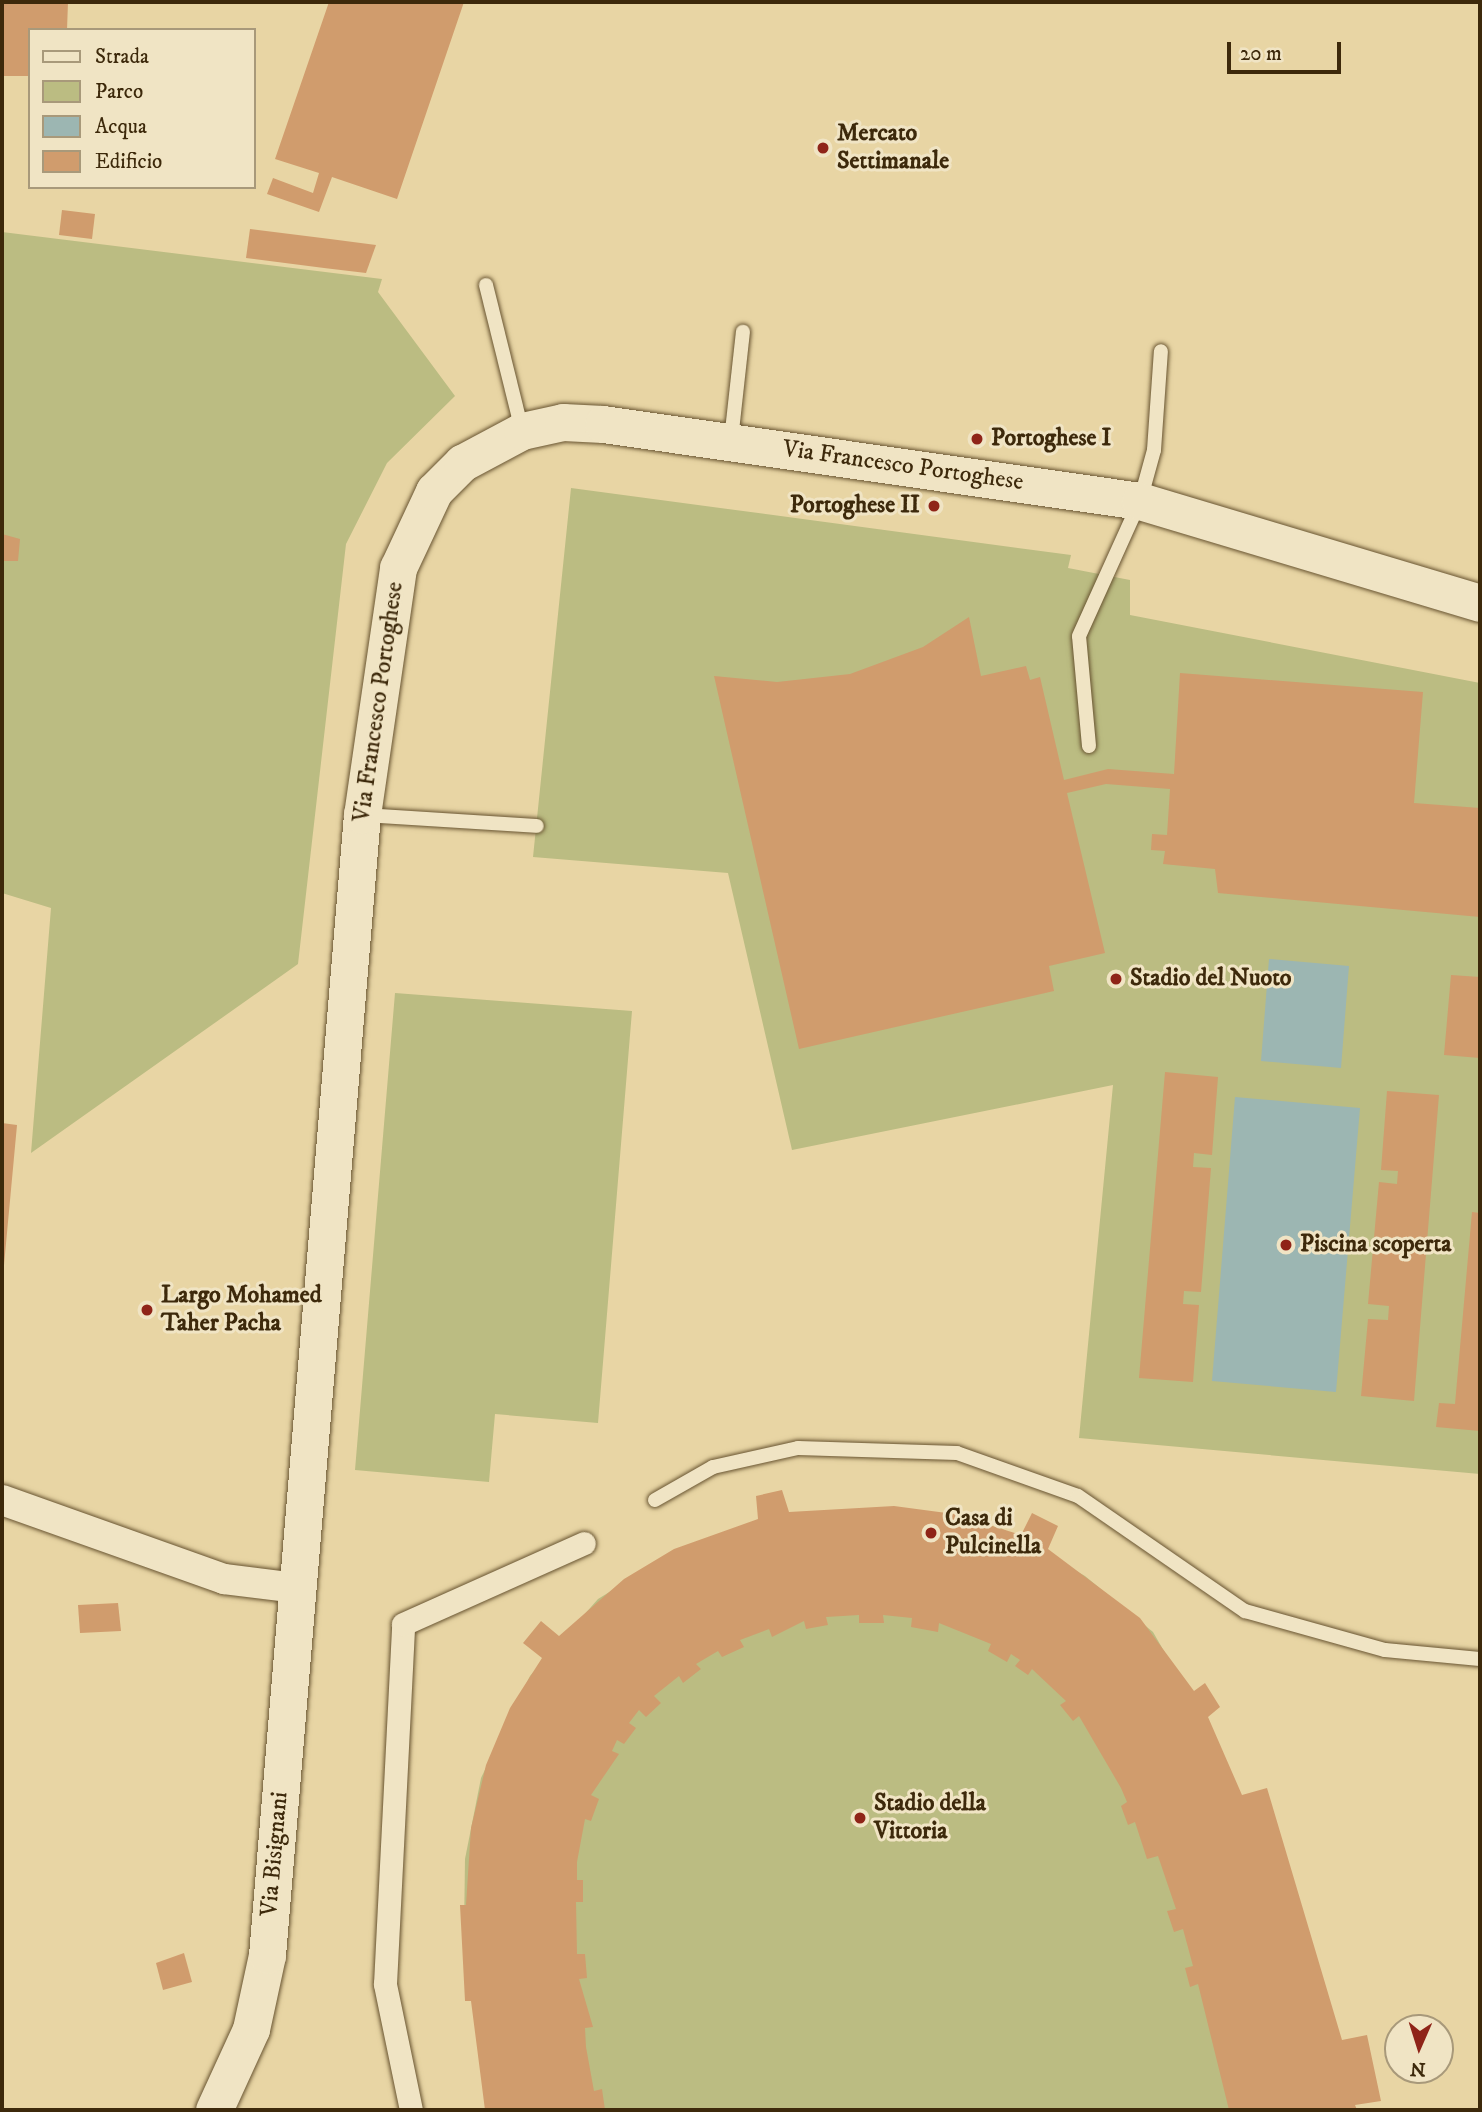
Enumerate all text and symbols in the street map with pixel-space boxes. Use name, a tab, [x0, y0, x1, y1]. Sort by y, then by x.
legend	[28, 28, 256, 189]
scale bar	[1230, 28, 1344, 72]
text: 20 m	[1240, 41, 1282, 67]
text: Strada	[95, 44, 149, 70]
text: Parco	[95, 79, 143, 105]
text: Acqua	[95, 114, 147, 140]
place label: Mercato Settimanale	[837, 120, 949, 176]
marker: Mercato Settimanale	[815, 140, 831, 156]
text: Edificio	[95, 149, 162, 175]
place label: Portoghese I	[991, 425, 1111, 453]
marker: Portoghese I	[969, 431, 985, 447]
street label: Via Francesco Portoghese	[781, 435, 1025, 497]
place label: Portoghese II	[790, 492, 920, 520]
marker: Portoghese II	[926, 498, 942, 514]
street label: Via Francesco Portoghese	[348, 580, 410, 824]
place label: Stadio del Nuoto	[1130, 965, 1292, 993]
marker: Stadio del Nuoto	[1108, 971, 1124, 987]
place label: Piscina scoperta	[1300, 1231, 1451, 1259]
marker: Piscina scoperta	[1278, 1237, 1294, 1253]
place label: Largo Mohamed Taher Pacha	[161, 1282, 322, 1338]
marker: Largo Mohamed Taher Pacha	[139, 1302, 155, 1318]
place label: Casa di Pulcinella	[945, 1505, 1041, 1561]
marker: Casa di Pulcinella	[923, 1525, 939, 1541]
street label: Via Bisignani	[255, 1790, 295, 1918]
place label: Stadio della Vittoria	[874, 1790, 986, 1846]
marker: Stadio della Vittoria	[852, 1810, 868, 1826]
north arrow	[1384, 2014, 1454, 2084]
text: N	[1410, 2057, 1426, 2080]

